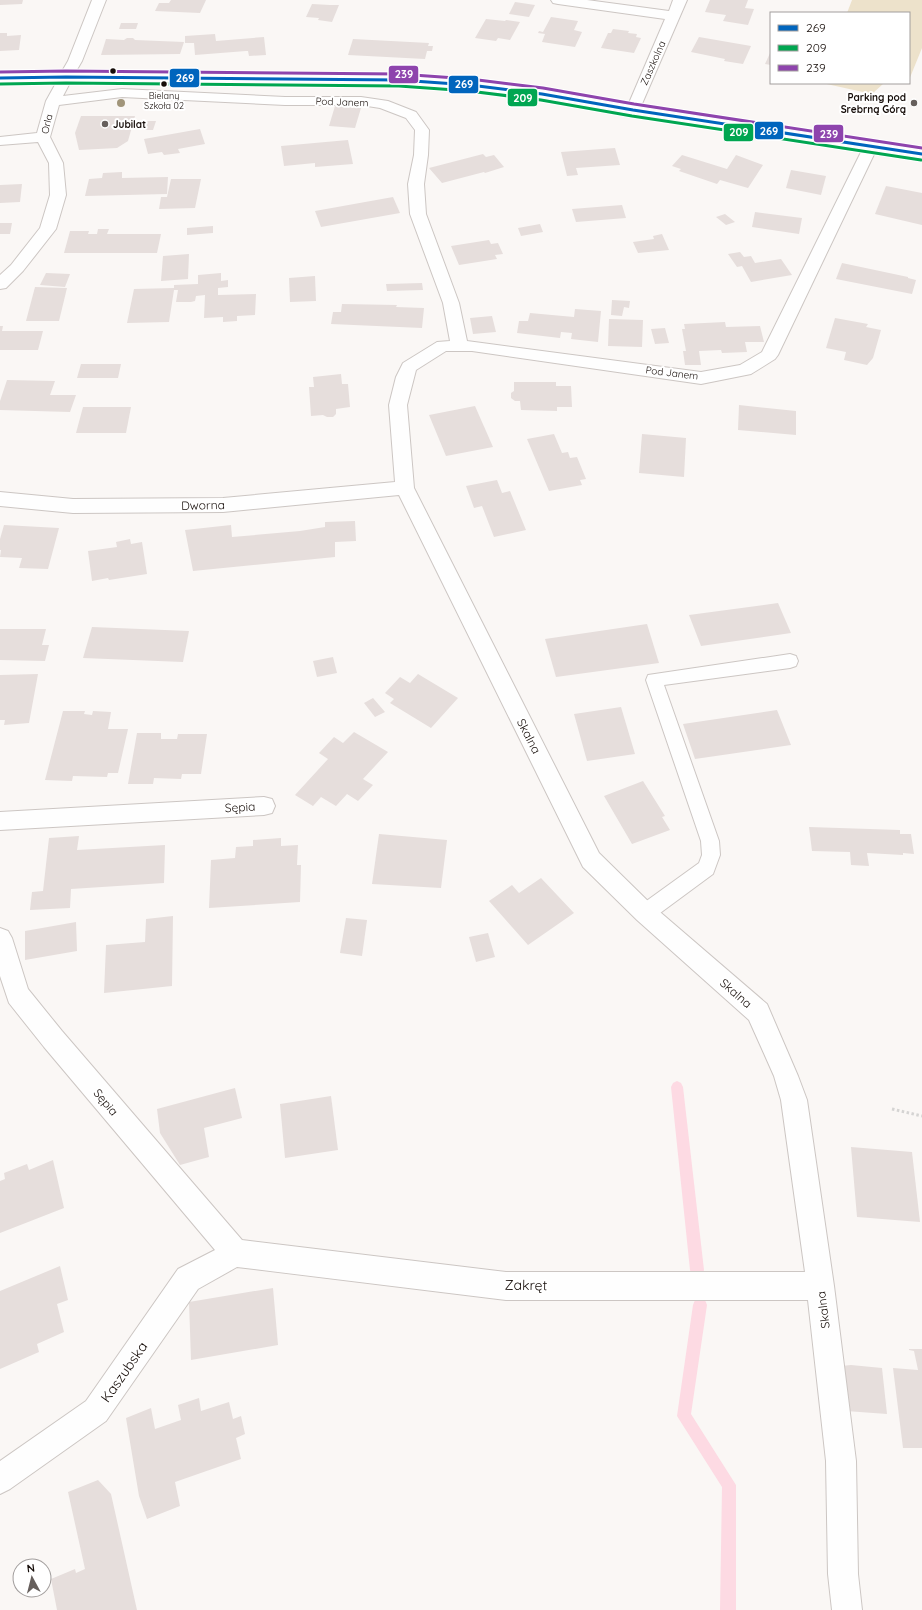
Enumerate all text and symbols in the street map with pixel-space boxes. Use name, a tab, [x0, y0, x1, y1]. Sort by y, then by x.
legend	[770, 12, 910, 84]
text: 269	[806, 20, 826, 35]
street label: Zaszkolna	[637, 39, 669, 87]
text: 209	[806, 40, 827, 55]
text: 239	[806, 60, 826, 75]
line badge: 239	[388, 65, 419, 84]
unlabelled marker	[108, 66, 118, 76]
text: 239	[395, 67, 413, 81]
line badge: 269	[169, 68, 200, 88]
text: 269	[176, 71, 194, 85]
line badge: 269	[448, 75, 479, 94]
text: 269	[455, 77, 473, 91]
marker: Bielany Szkoła 02	[159, 79, 169, 89]
line badge: 209	[507, 88, 538, 107]
place label: Bielany Szkoła 02	[144, 90, 184, 111]
text: 209	[513, 91, 533, 105]
place label: Parking pod Srebrną Górą	[841, 91, 906, 116]
street label: Pod Janem	[315, 95, 369, 109]
marker: Parking pod Srebrną Górą	[909, 98, 919, 108]
street label: Orla	[38, 113, 56, 135]
place label: Jubilat	[113, 118, 146, 131]
marker: Jubilat	[100, 119, 110, 129]
line badge: 269	[754, 121, 784, 140]
line badge: 209	[723, 123, 754, 142]
text: 269	[760, 124, 778, 138]
line badge: 239	[813, 124, 844, 143]
text: 209	[729, 125, 749, 139]
text: 239	[820, 127, 838, 141]
street label: Pod Janem	[645, 363, 699, 383]
street label: Dworna	[181, 497, 225, 513]
street label: Skalna	[514, 716, 544, 756]
street label: Sępia	[224, 799, 256, 815]
street label: Skalna	[717, 975, 755, 1011]
street label: Sępia	[90, 1085, 122, 1119]
street label: Zakręt	[504, 1276, 548, 1294]
street label: Skalna	[813, 1291, 833, 1329]
street label: Kaszubska	[97, 1338, 151, 1406]
north arrow	[12, 1558, 52, 1598]
text: N	[26, 1561, 36, 1576]

